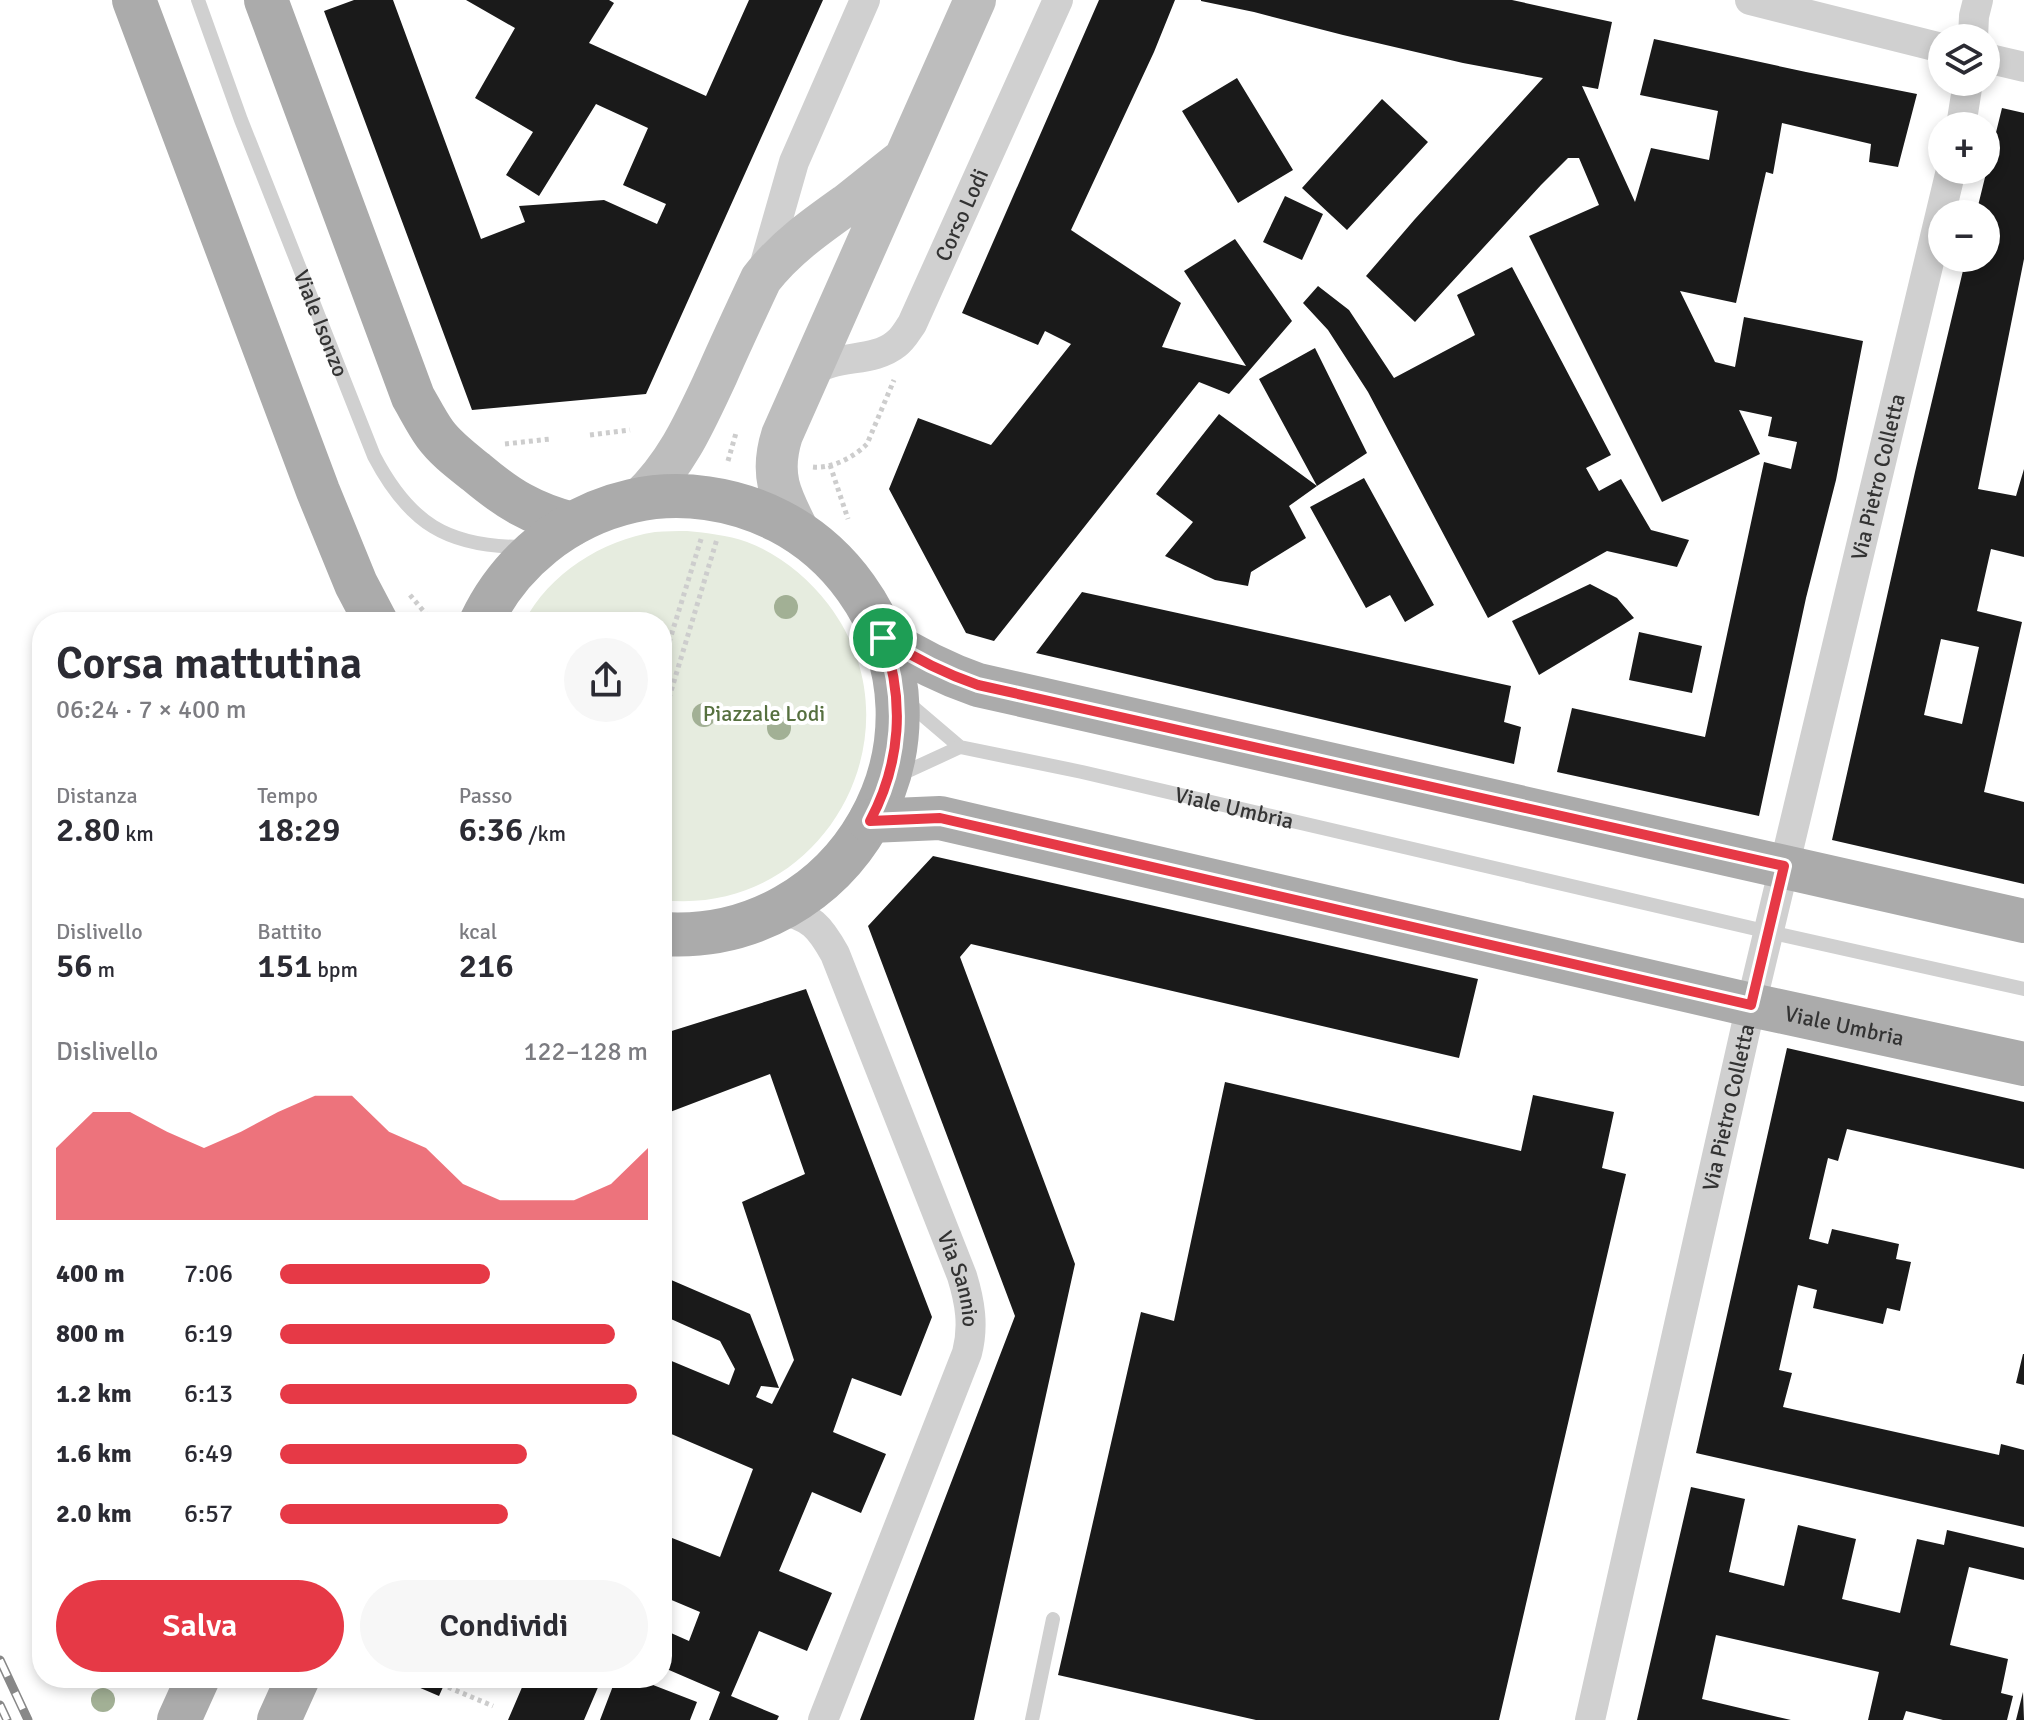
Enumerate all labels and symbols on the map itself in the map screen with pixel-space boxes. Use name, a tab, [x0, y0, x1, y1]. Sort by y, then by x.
street label: Corso Lodi	[929, 165, 994, 265]
street label: Viale Isonzo	[288, 266, 354, 381]
street label: Via Pietro Colletta	[1845, 391, 1911, 563]
pin	[849, 604, 917, 672]
park label: Piazzale Lodi	[703, 700, 825, 727]
street label: Viale Umbria	[1172, 781, 1296, 835]
street label: Viale Umbria	[1782, 1000, 1907, 1052]
street label: Via Pietro Colletta	[1697, 1021, 1760, 1194]
street label: Via Sannio	[932, 1227, 984, 1327]

